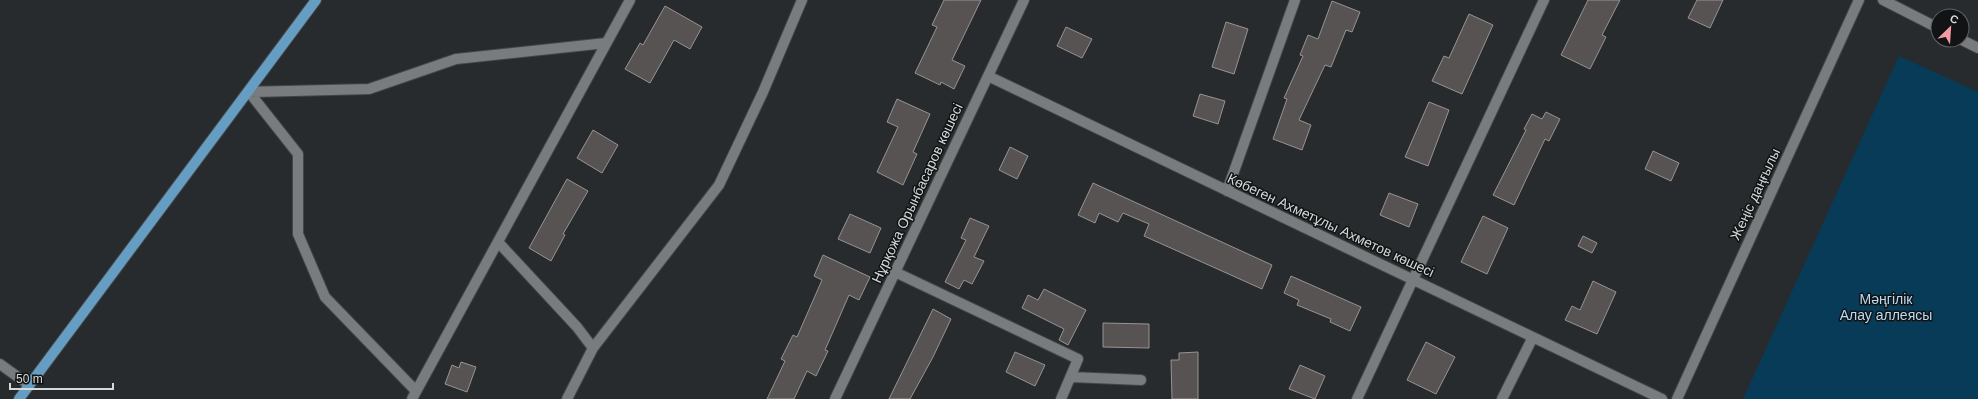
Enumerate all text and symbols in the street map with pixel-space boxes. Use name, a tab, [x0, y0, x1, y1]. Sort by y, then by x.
north arrow	[1930, 8, 1970, 48]
text: С	[1948, 12, 1960, 26]
street label: Нұрқожа Орынбасаров көшесі	[868, 101, 966, 285]
street label: Жеңіс даңғылы	[1727, 146, 1783, 242]
street label: Көбеген Ахметұлы Ахметов көшесі	[1225, 170, 1437, 280]
park label: Мәңгілік Алау аллеясы	[1840, 291, 1932, 323]
scale bar	[10, 365, 113, 391]
text: 50 m	[16, 372, 43, 386]

